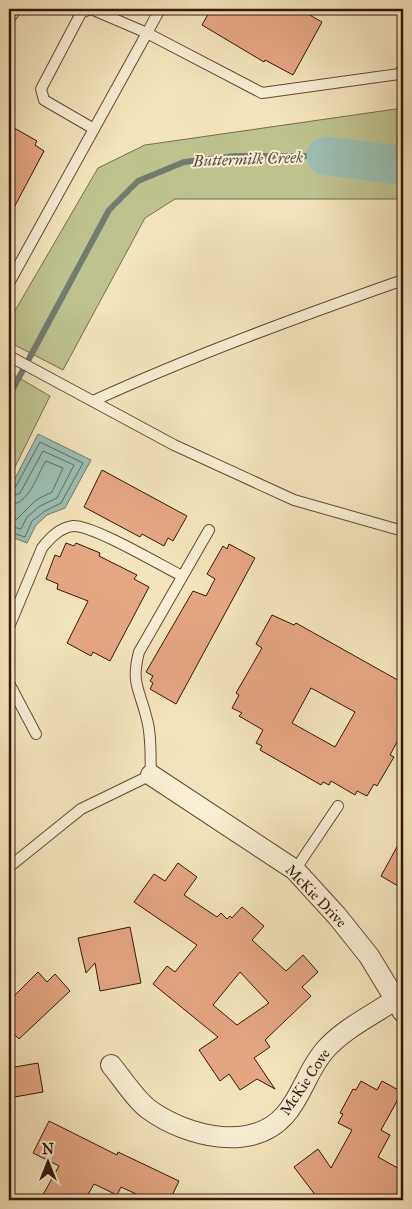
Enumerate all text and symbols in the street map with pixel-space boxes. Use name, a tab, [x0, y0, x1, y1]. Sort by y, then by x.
water label: Buttermilk Creek	[192, 148, 303, 170]
street label: McKie Drive	[282, 861, 350, 931]
street label: McKie Cove	[276, 1045, 334, 1119]
north arrow	[22, 1136, 72, 1186]
text: N	[42, 1141, 54, 1158]

